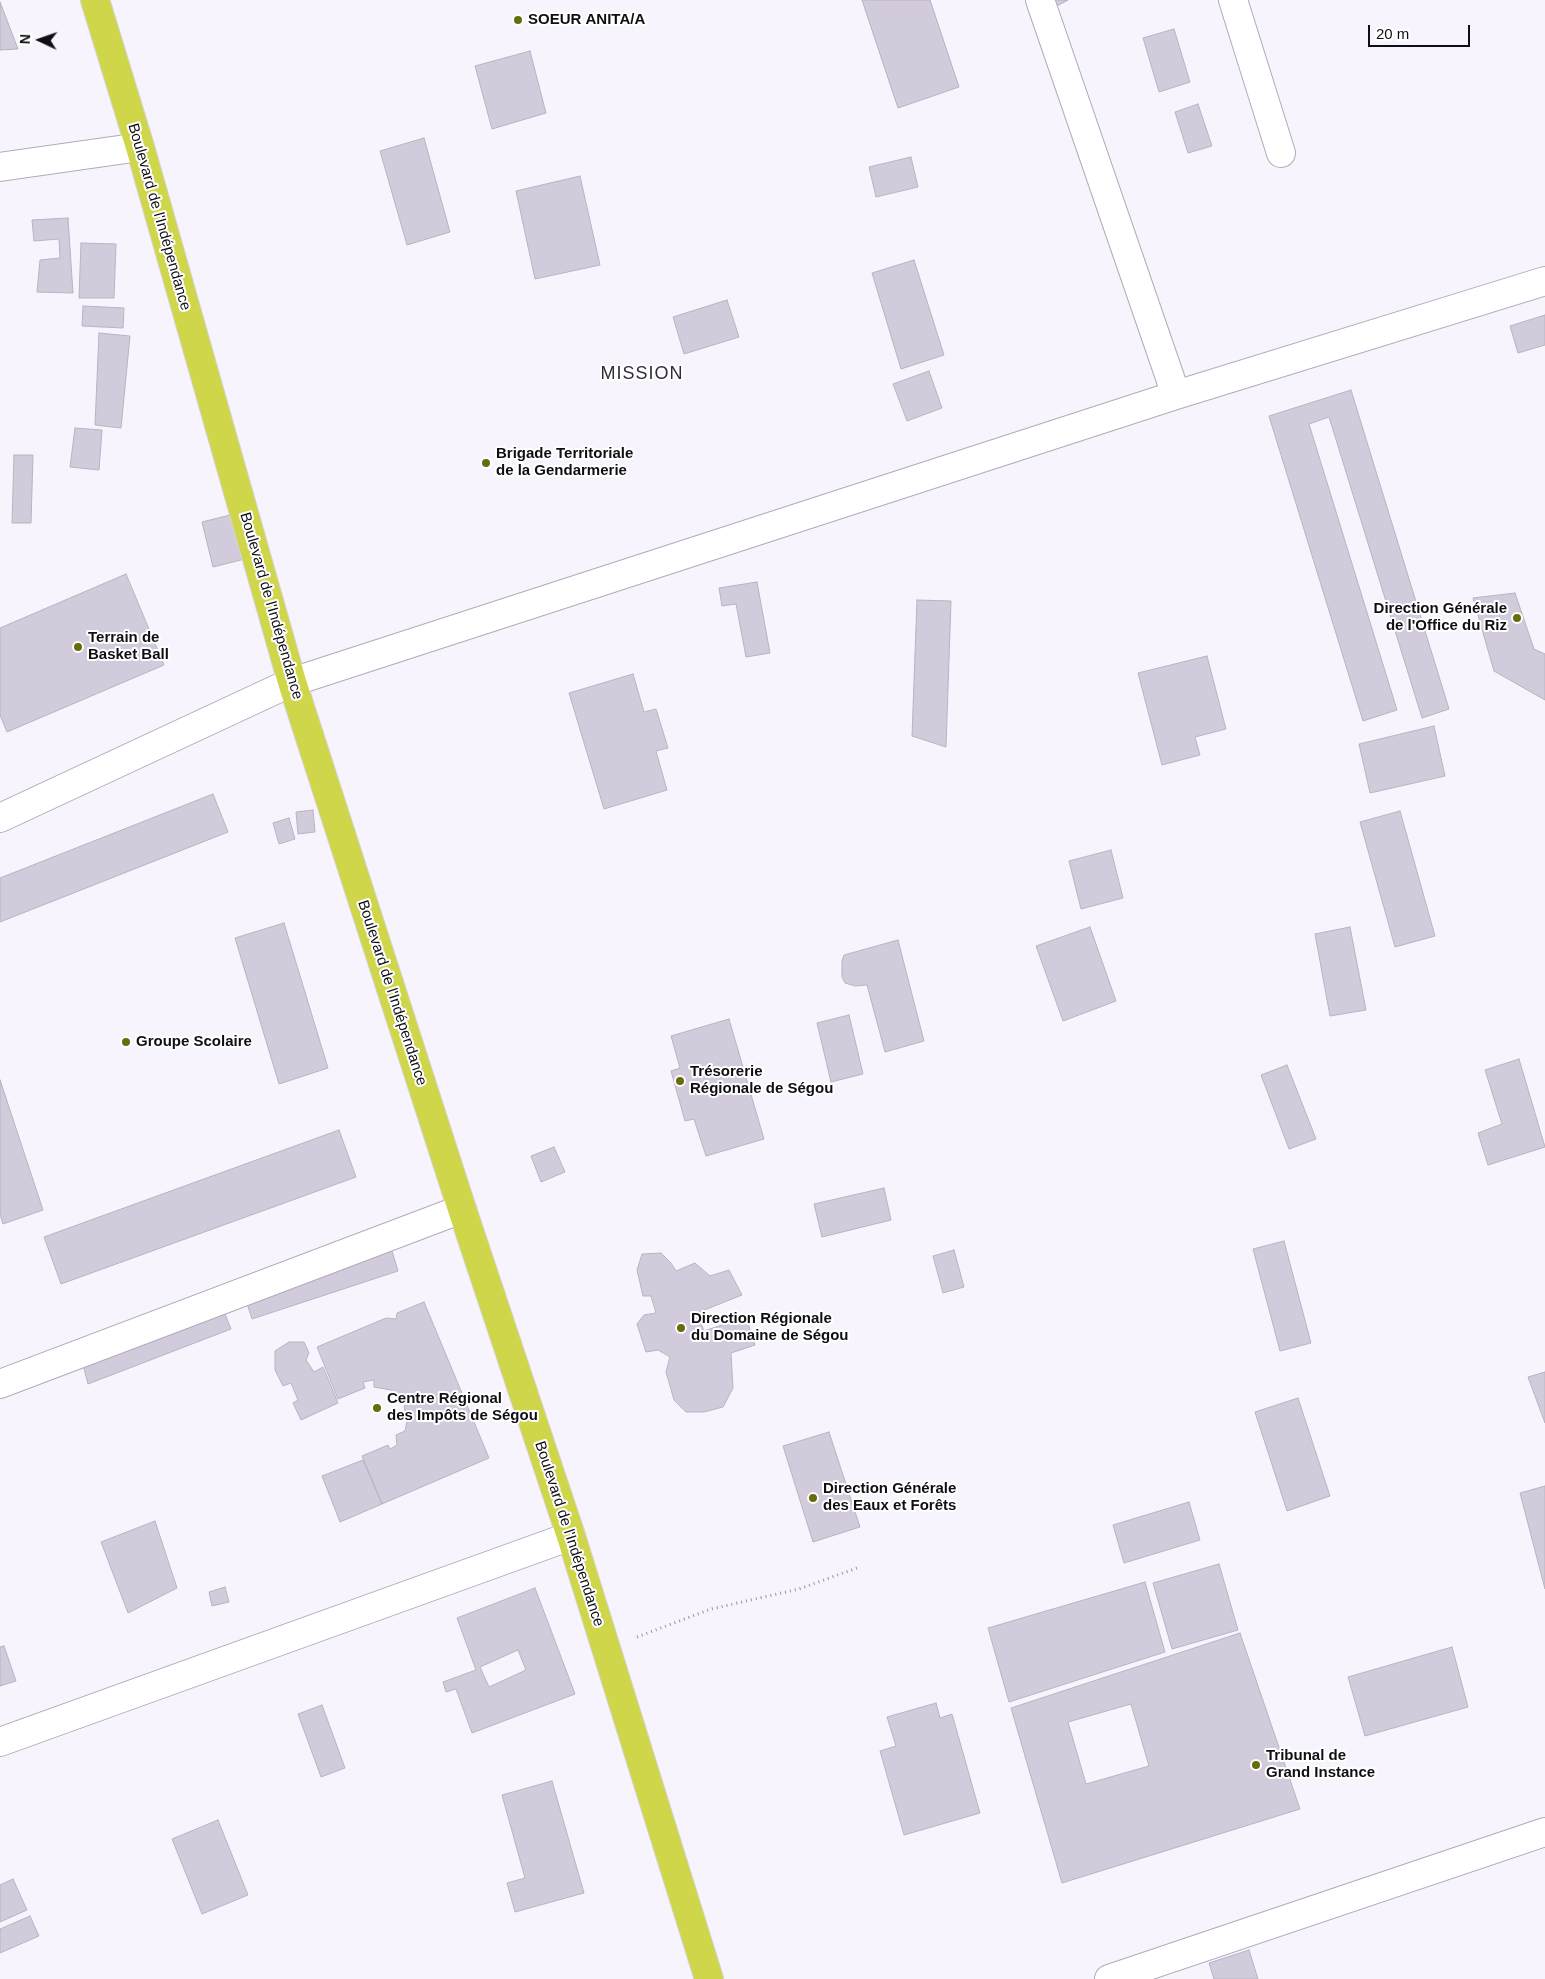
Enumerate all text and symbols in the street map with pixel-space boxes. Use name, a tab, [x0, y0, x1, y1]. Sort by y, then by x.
place label: SOEUR ANITA/A	[528, 11, 645, 29]
marker: SOEUR ANITA/A	[512, 14, 524, 26]
north arrow	[15, 15, 65, 65]
scale bar	[1370, 15, 1472, 47]
text: 20 m	[1376, 25, 1409, 42]
text: N	[17, 34, 33, 45]
street label: Boulevard de l'Indépendance	[124, 121, 194, 313]
district label: MISSION	[600, 363, 684, 385]
place label: Brigade Territoriale de la Gendarmerie	[496, 445, 633, 480]
marker: Brigade Territoriale de la Gendarmerie	[480, 457, 492, 469]
street label: Boulevard de l'Indépendance	[236, 510, 306, 702]
place label: Direction Générale de l'Office du Riz	[1374, 600, 1507, 635]
marker: Direction Générale de l'Office du Riz	[1511, 612, 1523, 624]
place label: Terrain de Basket Ball	[88, 629, 169, 664]
marker: Terrain de Basket Ball	[72, 641, 84, 653]
street label: Boulevard de l'Indépendance	[353, 898, 431, 1088]
place label: Groupe Scolaire	[136, 1033, 252, 1051]
marker: Groupe Scolaire	[120, 1036, 132, 1048]
place label: Trésorerie Régionale de Ségou	[690, 1063, 833, 1098]
marker: Trésorerie Régionale de Ségou	[674, 1075, 686, 1087]
place label: Direction Régionale du Domaine de Ségou	[691, 1310, 849, 1345]
marker: Direction Régionale du Domaine de Ségou	[675, 1322, 687, 1334]
place label: Centre Régional des Impôts de Ségou	[387, 1390, 538, 1425]
marker: Centre Régional des Impôts de Ségou	[371, 1402, 383, 1414]
street label: Boulevard de l'Indépendance	[530, 1439, 608, 1629]
place label: Direction Générale des Eaux et Forêts	[823, 1480, 956, 1515]
marker: Direction Générale des Eaux et Forêts	[807, 1492, 819, 1504]
place label: Tribunal de Grand Instance	[1266, 1747, 1375, 1782]
marker: Tribunal de Grand Instance	[1250, 1759, 1262, 1771]

